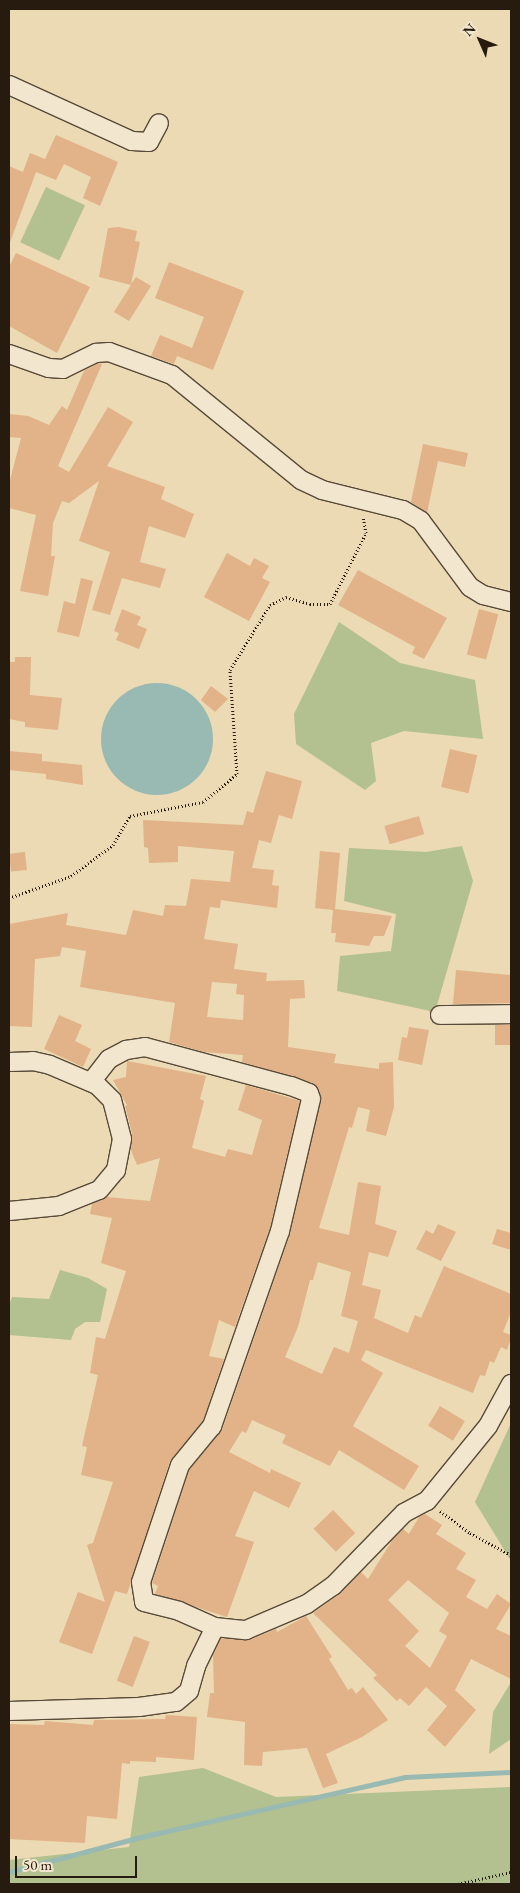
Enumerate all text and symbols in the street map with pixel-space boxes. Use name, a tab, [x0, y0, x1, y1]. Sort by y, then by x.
north arrow	[455, 15, 505, 65]
text: N	[459, 19, 480, 40]
scale bar	[18, 1846, 140, 1878]
text: 50 m	[23, 1855, 52, 1874]

